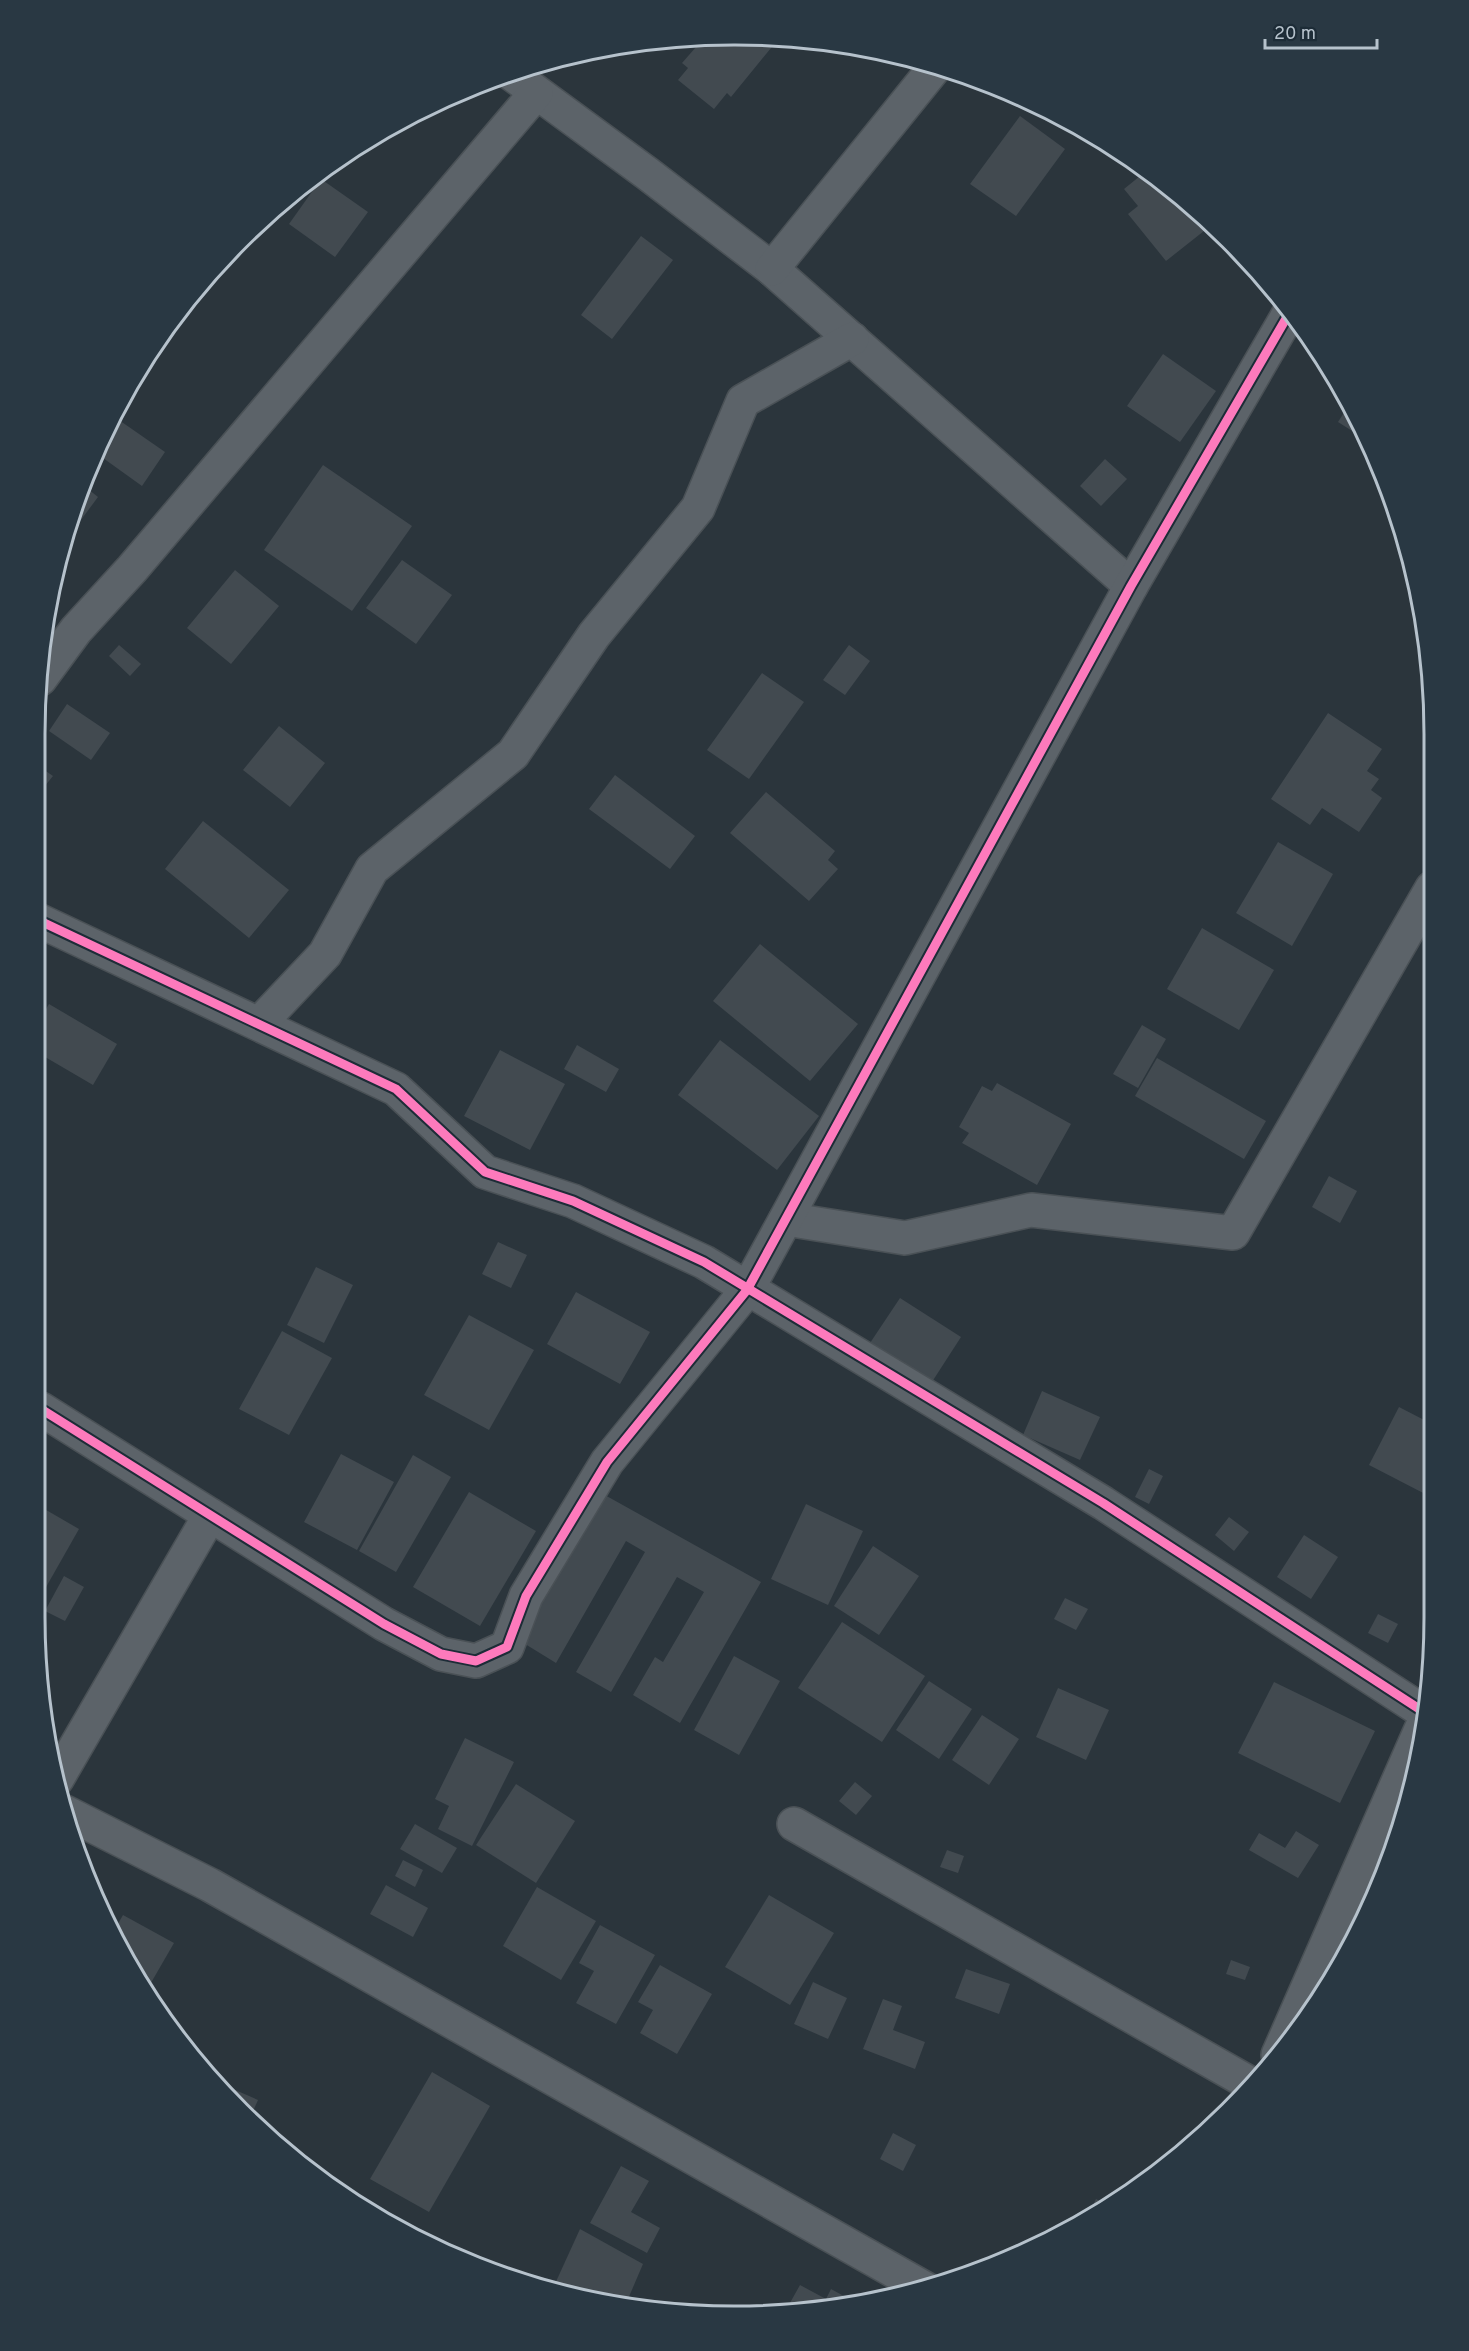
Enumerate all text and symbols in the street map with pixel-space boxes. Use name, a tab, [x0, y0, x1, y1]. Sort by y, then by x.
scale bar	[1265, 12, 1378, 50]
text: 20 m	[1274, 23, 1316, 46]

